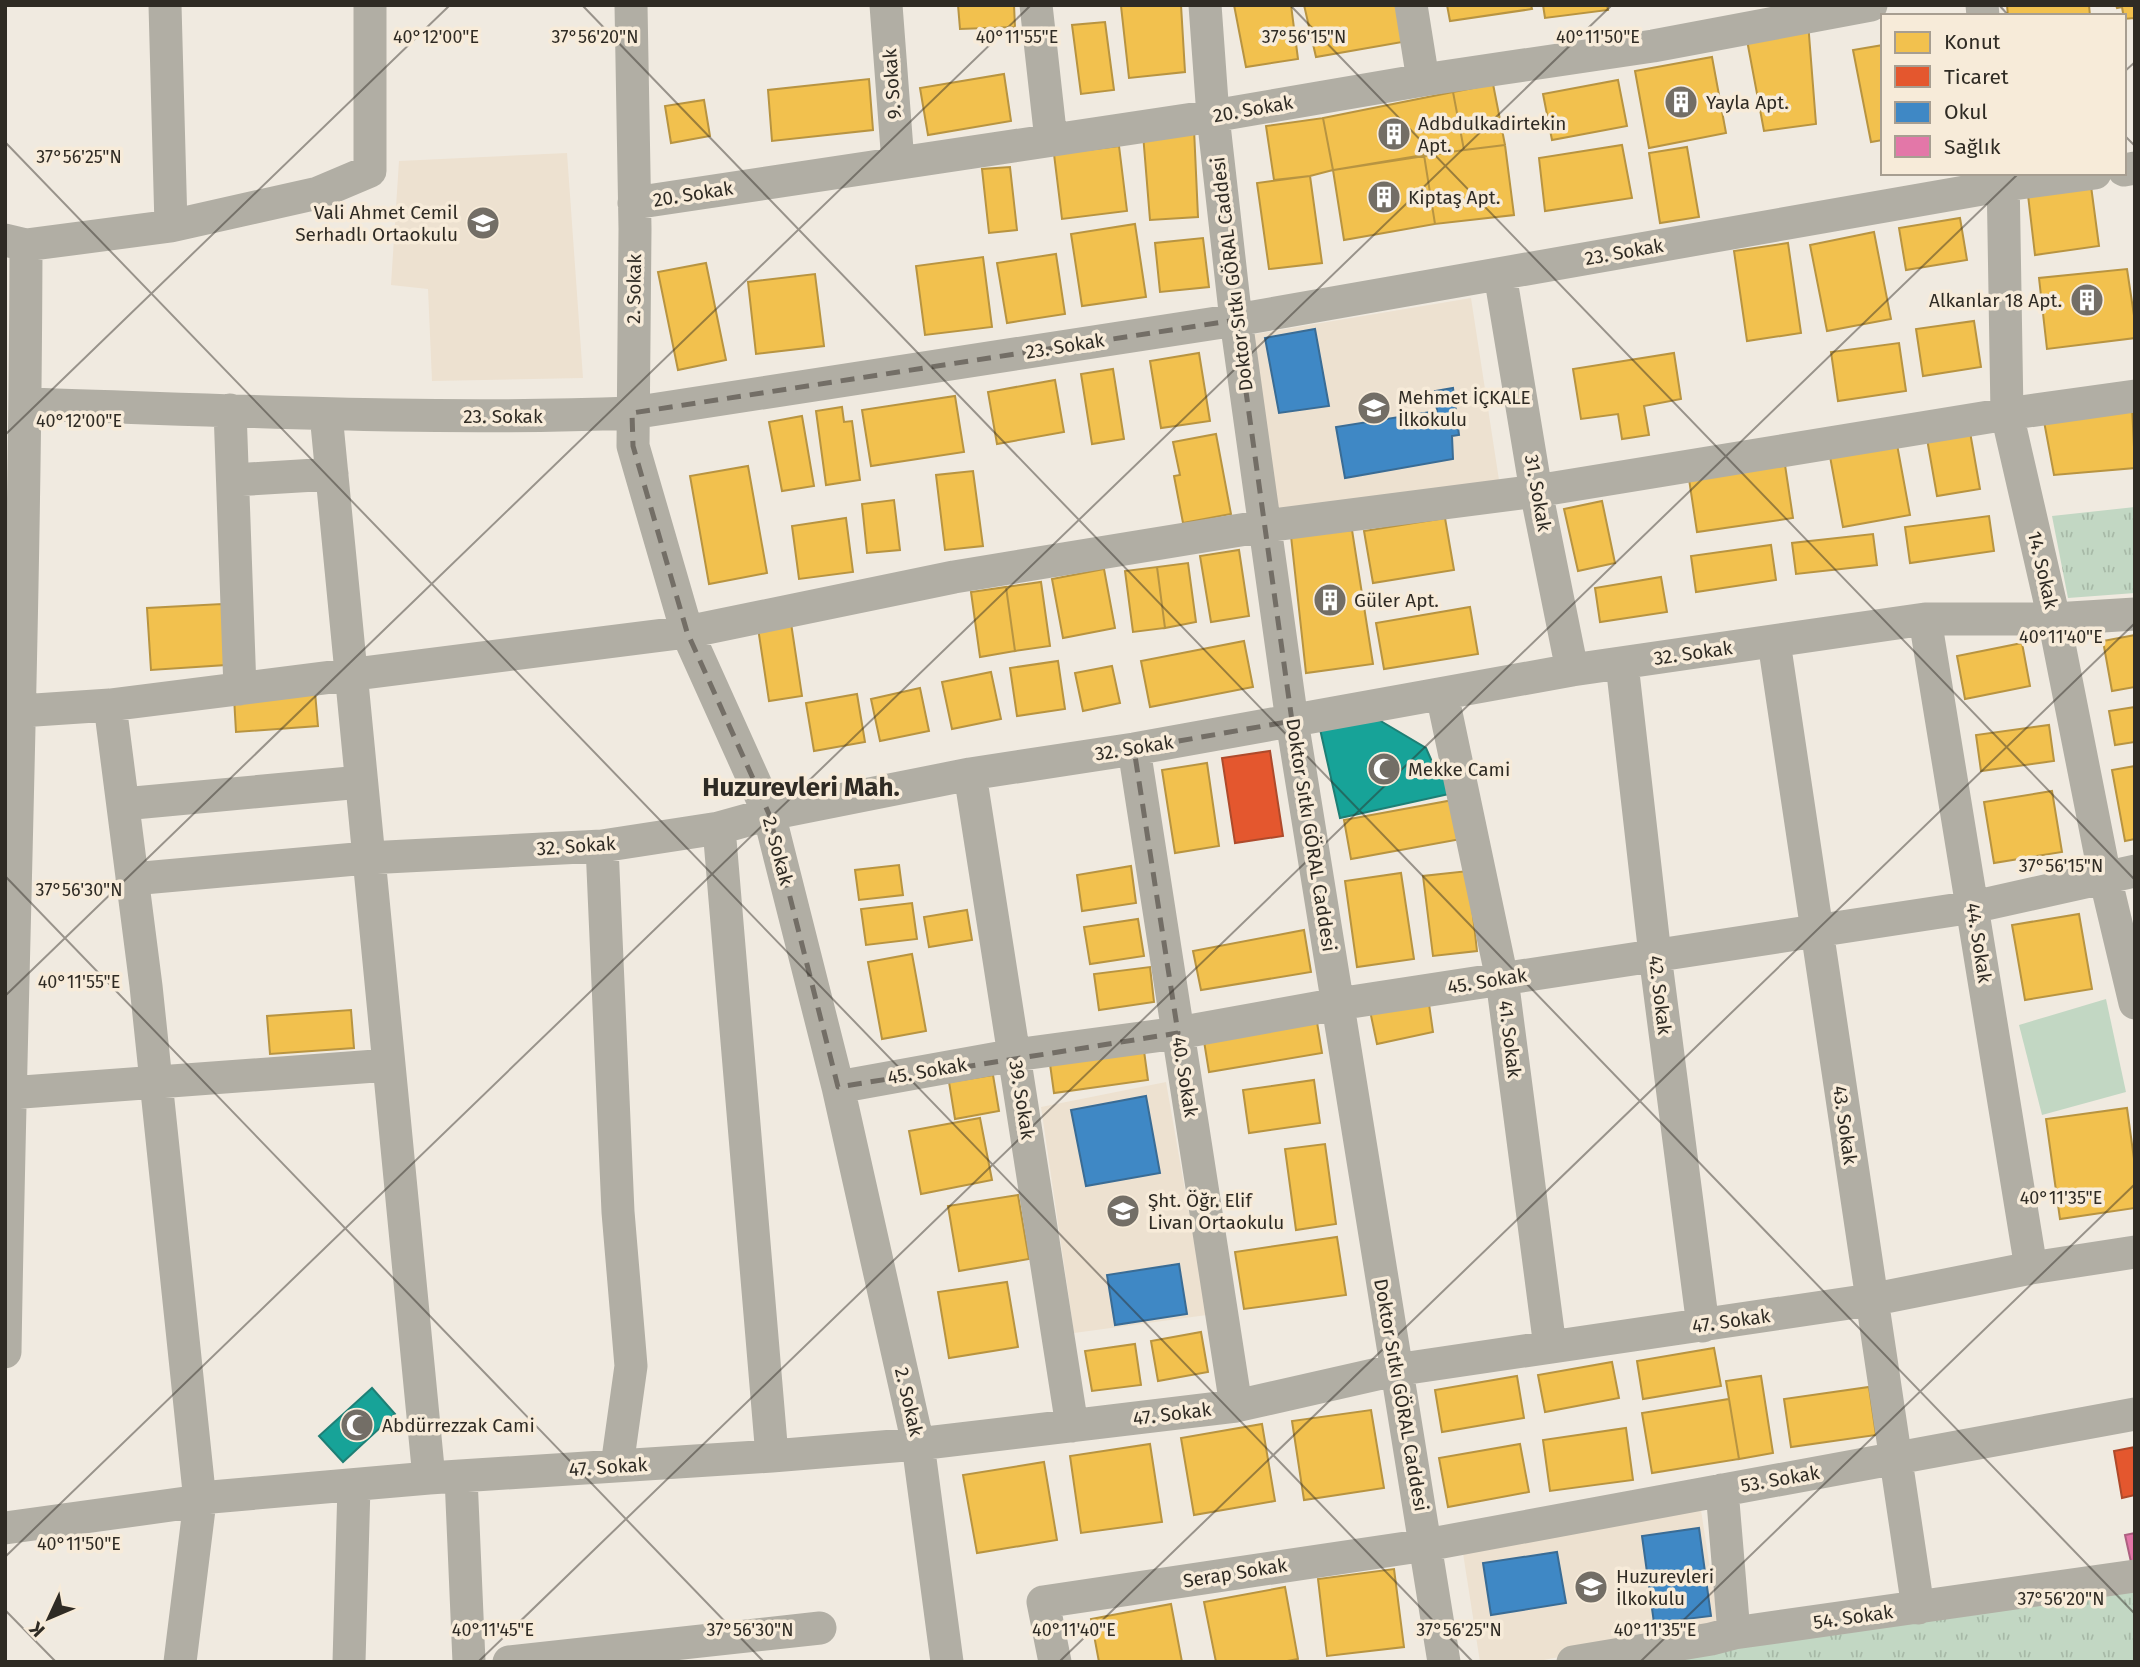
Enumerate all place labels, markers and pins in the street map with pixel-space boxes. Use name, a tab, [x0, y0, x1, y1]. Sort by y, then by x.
building icon: Yayla Apt.	[1662, 83, 1700, 121]
place label: Yayla Apt.	[1706, 91, 1789, 114]
place label: Adbdulkadirtekin Apt.	[1418, 112, 1567, 157]
building icon: Adbdulkadirtekin Apt.	[1375, 115, 1413, 153]
building icon: Kiptaş Apt.	[1365, 178, 1403, 216]
place label: Kiptaş Apt.	[1408, 186, 1500, 209]
place label: Vali Ahmet Cemil Serhadlı Ortaokulu	[295, 201, 458, 246]
school or university icon: Vali Ahmet Cemil Serhadlı Ortaokulu	[464, 204, 502, 242]
building icon: Alkanlar 18 Apt.	[2068, 281, 2106, 319]
place label: Alkanlar 18 Apt.	[1929, 289, 2062, 312]
place label: Mehmet İÇKALE İlkokulu	[1398, 386, 1531, 431]
school or university icon: Mehmet İÇKALE İlkokulu	[1355, 389, 1393, 427]
building icon: Güler Apt.	[1311, 581, 1349, 619]
place label: Güler Apt.	[1354, 589, 1439, 612]
mosque icon: Mekke Cami	[1365, 750, 1403, 788]
place label: Mekke Cami	[1408, 758, 1510, 781]
place label: Şht. Öğr. Elif Livan Ortaokulu	[1148, 1189, 1284, 1234]
school or university icon: Şht. Öğr. Elif Livan Ortaokulu	[1104, 1192, 1142, 1230]
mosque icon: Abdürrezzak Cami	[338, 1406, 376, 1444]
place label: Abdürrezzak Cami	[382, 1414, 535, 1437]
place label: Huzurevleri İlkokulu	[1616, 1565, 1714, 1610]
school or university icon: Huzurevleri İlkokulu	[1572, 1568, 1610, 1606]

